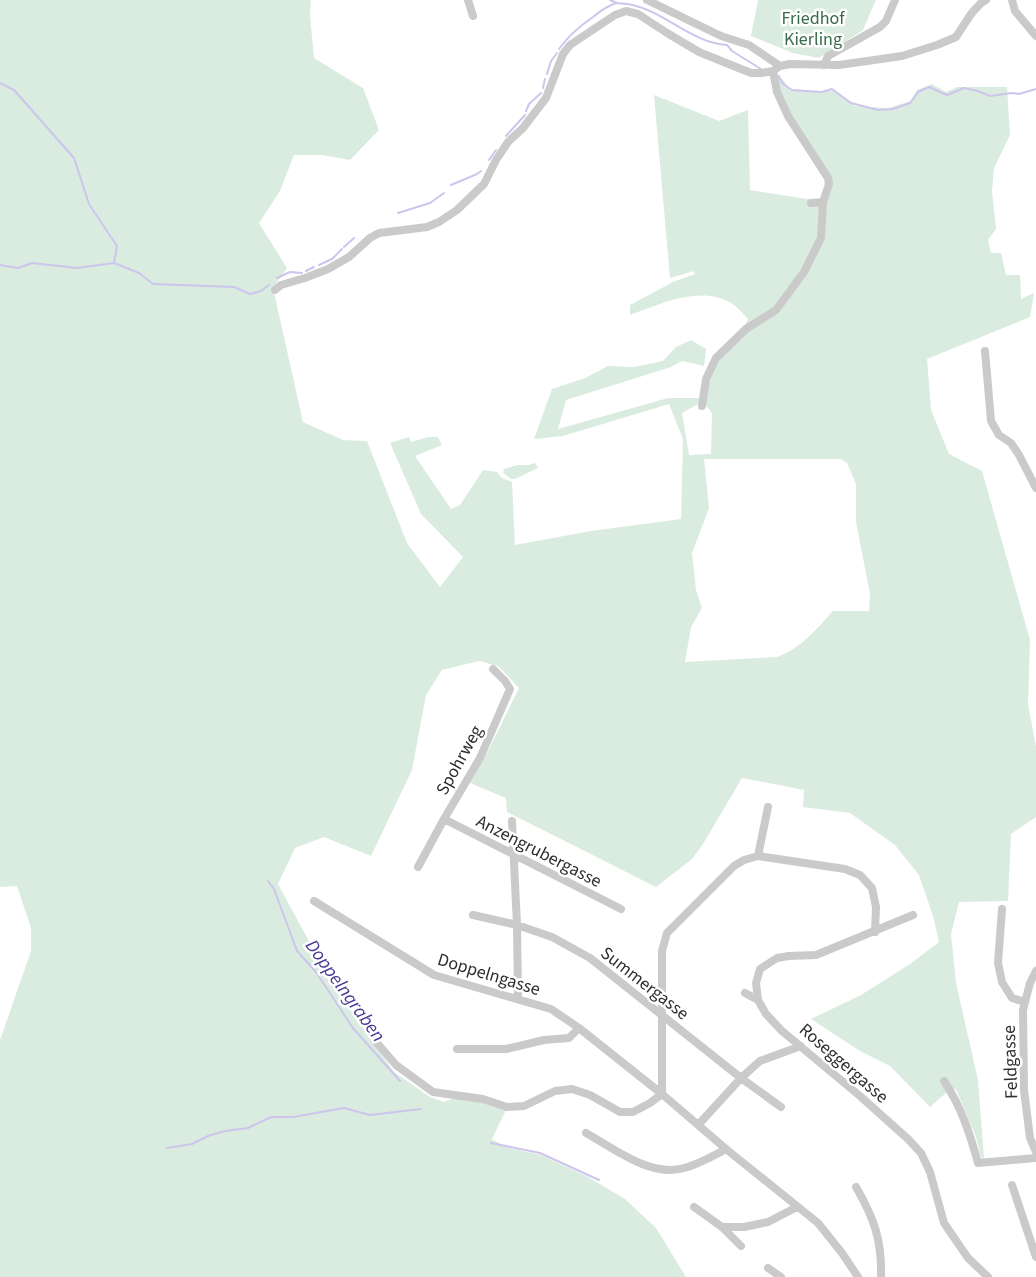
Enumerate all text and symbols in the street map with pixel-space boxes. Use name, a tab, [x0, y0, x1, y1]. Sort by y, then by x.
park label: Friedhof Kierling	[782, 6, 845, 52]
street label: Spohrweg	[430, 721, 489, 800]
street label: Anzengrubergasse	[472, 809, 606, 894]
water label: Doppelngraben	[298, 934, 391, 1048]
street label: Summergasse	[595, 941, 694, 1026]
street label: Doppelngasse	[434, 947, 543, 1002]
street label: Roseggergasse	[794, 1018, 894, 1109]
street label: Feldgasse	[997, 1024, 1024, 1099]

